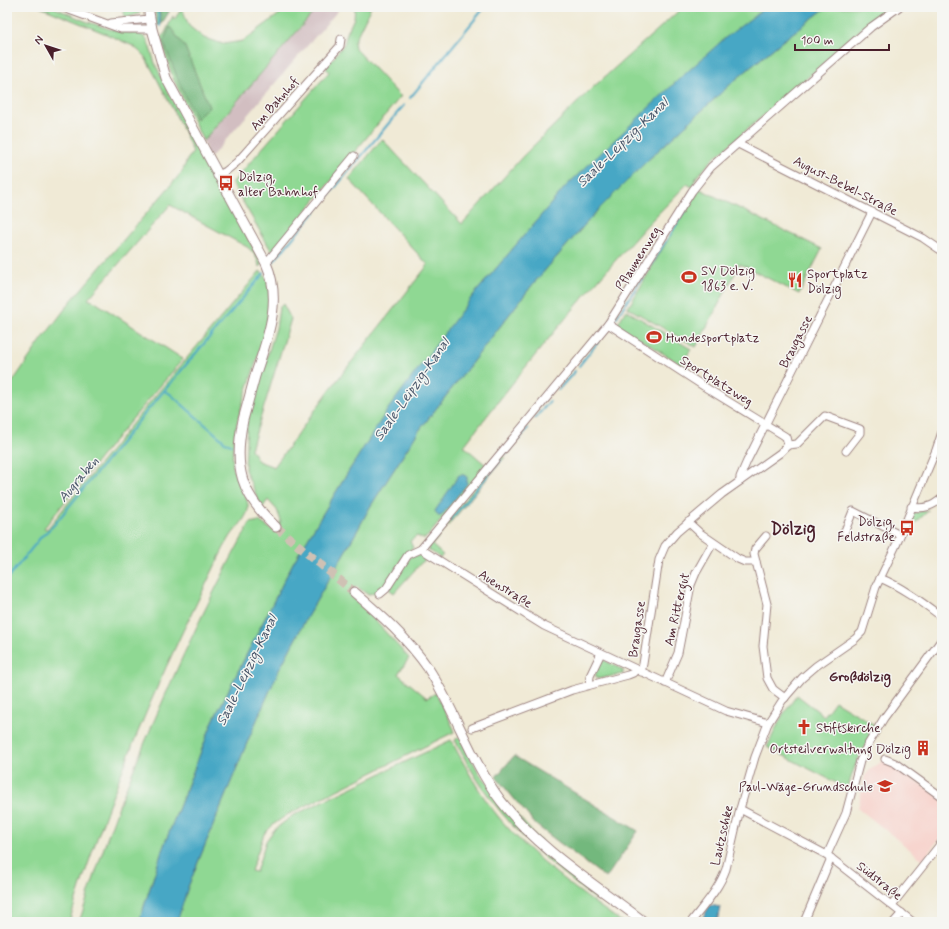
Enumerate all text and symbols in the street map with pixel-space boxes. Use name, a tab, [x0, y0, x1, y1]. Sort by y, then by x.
north arrow	[26, 26, 66, 66]
scale bar	[795, 26, 889, 52]
text: N	[31, 33, 47, 48]
text: 100 m	[801, 33, 833, 49]
street label: Am Bahnhof	[247, 73, 303, 135]
water label: Saale-Leipzig-Kanal	[573, 93, 675, 192]
street label: August-Bebel-Straße	[790, 153, 901, 220]
place label: Dölzig, alter Bahnhof	[238, 169, 319, 201]
bus stop icon: Dölzig, alter Bahnhof	[217, 174, 235, 192]
street label: Pflaumenweg	[612, 223, 665, 294]
place label: SV Dölzig 1863 e. V.	[701, 263, 755, 295]
place label: Sportplatz Dölzig	[807, 266, 868, 299]
sports icon: SV Dölzig 1863 e. V.	[680, 268, 698, 286]
restaurant icon: Sportplatz Dölzig	[786, 271, 804, 289]
street label: Braugasse	[776, 312, 818, 372]
sports icon: Hundesportplatz	[645, 328, 663, 346]
place label: Hundesportplatz	[666, 330, 760, 347]
water label: Saale-Leipzig-Kanal	[370, 333, 457, 445]
street label: Sportplatzweg	[677, 352, 756, 410]
water label: Augraben	[54, 453, 104, 507]
place label: Dölzig, Feldstraße	[837, 514, 895, 546]
district label: Dölzig	[771, 518, 816, 543]
bus stop icon: Dölzig, Feldstraße	[898, 519, 916, 537]
street label: Auenstraße	[475, 566, 535, 612]
street label: Am Rittergut	[661, 571, 696, 648]
street label: Braugasse	[625, 600, 651, 659]
water label: Saale-Leipzig-Kanal	[212, 610, 284, 729]
district label: Großdölzig	[829, 668, 891, 688]
church icon: Stiftskirche	[795, 718, 813, 736]
place label: Stiftskirche	[816, 720, 881, 737]
building icon: Ortsteilverwaltung Dölzig	[914, 739, 932, 757]
place label: Ortsteilverwaltung Dölzig	[770, 741, 911, 760]
school or university icon: Paul-Wäge-Grundschule	[876, 777, 894, 795]
place label: Paul-Wäge-Grundschule	[739, 779, 873, 796]
street label: Lautzschke	[707, 803, 738, 867]
street label: Südstraße	[853, 858, 905, 904]

